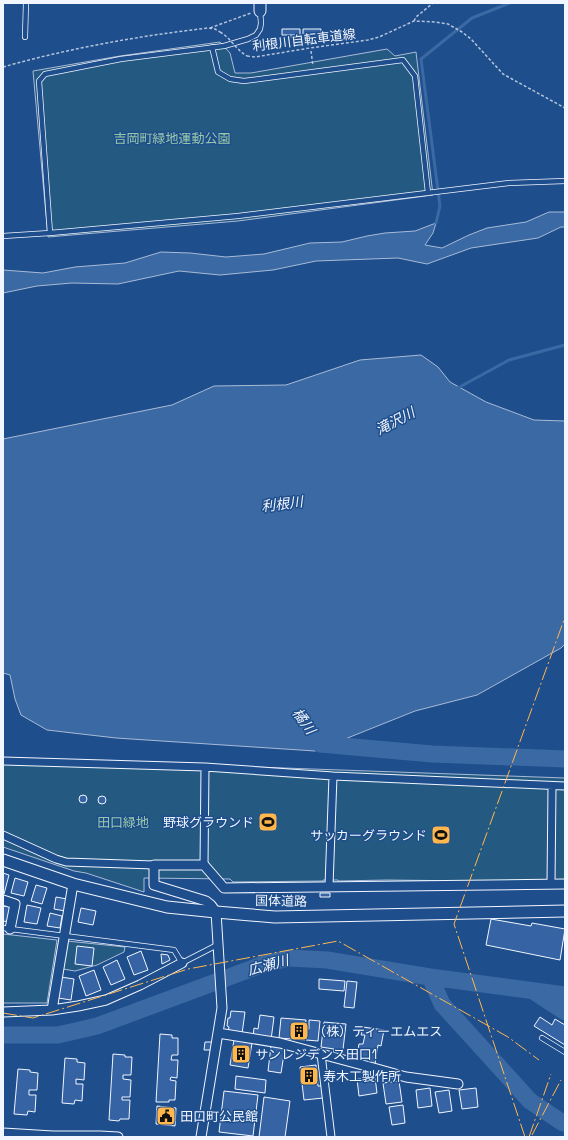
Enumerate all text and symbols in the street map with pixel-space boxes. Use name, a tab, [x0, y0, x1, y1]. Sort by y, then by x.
street label: 利根川自転車道線	[251, 25, 357, 55]
park label: 吉岡町緑地運動公園	[113, 130, 231, 147]
water label: 滝沢川	[372, 402, 420, 439]
water label: 利根川	[260, 492, 306, 515]
water label: 橘川	[288, 704, 321, 739]
sports icon: 野球グラウンド	[257, 811, 279, 833]
park label: 田口緑地	[97, 814, 149, 831]
place label: 野球グラウンド	[163, 814, 254, 831]
sports icon: サッカーグラウンド	[430, 824, 452, 846]
place label: サッカーグラウンド	[310, 827, 427, 844]
street label: 国体道路	[255, 892, 307, 910]
water label: 広瀬川	[245, 950, 293, 979]
building icon: （株）ティーエムエス	[288, 1020, 310, 1042]
place label: （株）ティーエムエス	[313, 1023, 442, 1040]
building icon: サンレジデンス田口1	[230, 1043, 252, 1065]
place label: サンレジデンス田口1	[255, 1046, 377, 1063]
building icon: 寿木工製作所	[298, 1065, 320, 1087]
place label: 寿木工製作所	[323, 1068, 401, 1085]
public building icon: 田口町公民館	[155, 1105, 177, 1127]
place label: 田口町公民館	[180, 1108, 258, 1125]

